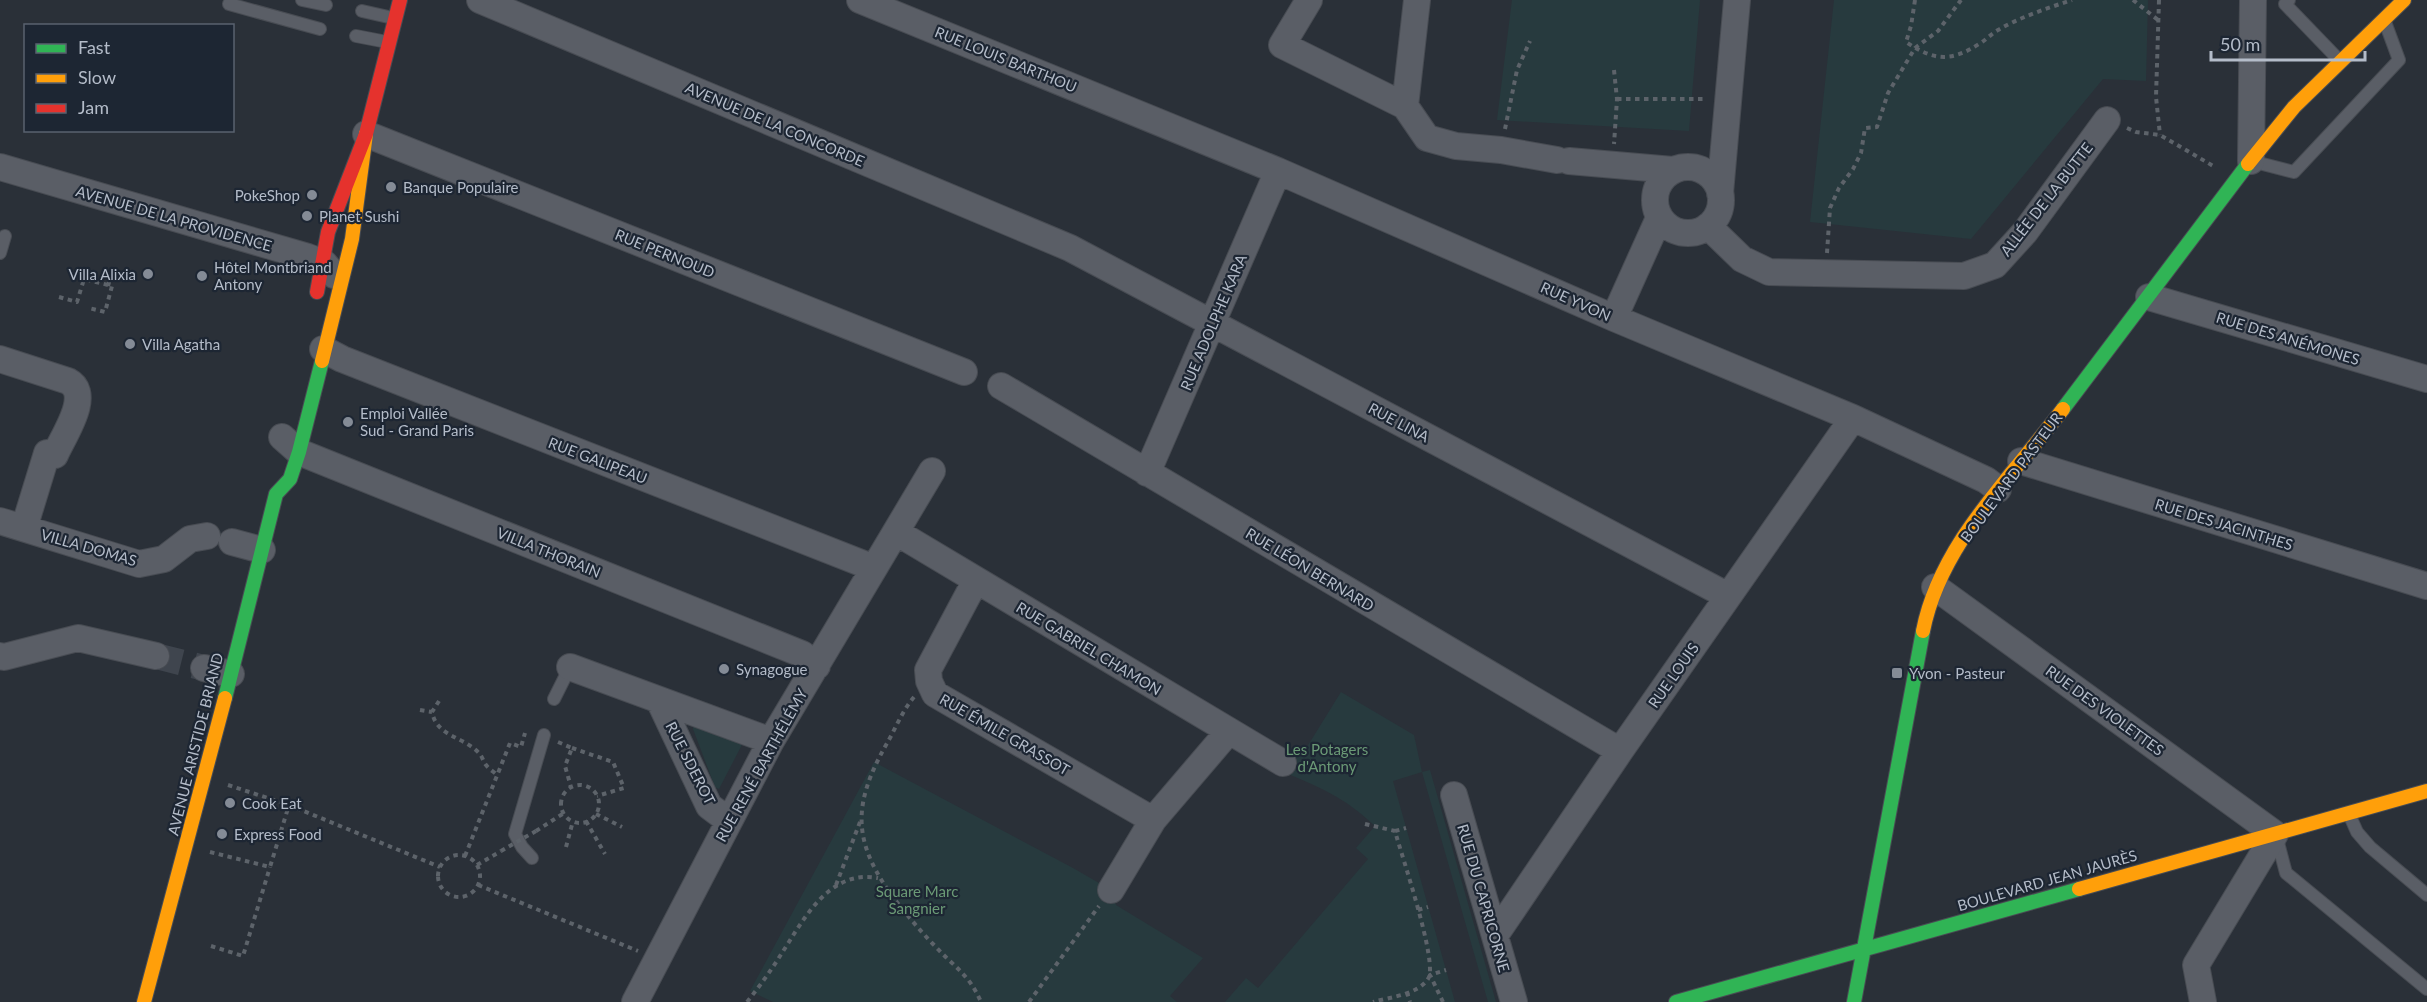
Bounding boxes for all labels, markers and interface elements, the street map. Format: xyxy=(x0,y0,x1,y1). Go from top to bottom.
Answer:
street label: RUE LOUIS BARTHOU xyxy=(932,22,1080,96)
legend xyxy=(24,24,234,132)
scale bar xyxy=(2211,24,2366,62)
text: 50 m xyxy=(2220,33,2260,55)
text: Fast xyxy=(78,36,111,58)
text: Slow xyxy=(78,66,116,88)
street label: AVENUE DE LA CONCORDE xyxy=(683,78,867,170)
text: Jam xyxy=(78,96,109,118)
street label: ALLÉE DE LA BUTTE xyxy=(1996,139,2096,259)
place label: Banque Populaire xyxy=(403,178,519,196)
marker: Banque Populaire xyxy=(384,180,398,194)
street label: AVENUE DE LA PROVIDENCE xyxy=(74,181,274,255)
place label: PokeShop xyxy=(235,186,300,204)
marker: PokeShop xyxy=(305,188,319,202)
place label: Planet Sushi xyxy=(319,207,399,225)
marker: Planet Sushi xyxy=(300,209,314,223)
street label: RUE PERNOUD xyxy=(613,225,717,281)
street label: RUE ADOLPHE KARA xyxy=(1176,250,1250,393)
place label: Hôtel Montbriand Antony xyxy=(214,258,332,293)
place label: Villa Alixia xyxy=(69,265,136,283)
marker: Villa Alixia xyxy=(141,267,155,281)
marker: Hôtel Montbriand Antony xyxy=(195,269,209,283)
street label: RUE YVON xyxy=(1538,278,1614,324)
street label: RUE DES ANÉMONES xyxy=(2214,308,2362,368)
place label: Villa Agatha xyxy=(142,335,220,353)
marker: Villa Agatha xyxy=(123,337,137,351)
street label: RUE LINA xyxy=(1365,398,1433,446)
place label: Emploi Vallée Sud - Grand Paris xyxy=(360,404,474,439)
street label: BOULEVARD PASTEUR xyxy=(1956,408,2066,545)
marker: Emploi Vallée Sud - Grand Paris xyxy=(341,415,355,429)
street label: RUE GALIPEAU xyxy=(546,433,650,487)
street label: RUE DES JACINTHES xyxy=(2153,494,2295,554)
street label: VILLA THORAIN xyxy=(494,523,604,581)
street label: RUE LÉON BERNARD xyxy=(1243,524,1377,614)
street label: VILLA DOMAS xyxy=(39,525,139,569)
street label: RUE GABRIEL CHAMON xyxy=(1013,598,1165,698)
street label: RUE LOUIS xyxy=(1644,639,1702,711)
street label: AVENUE ARISTIDE BRIAND xyxy=(164,651,226,837)
place label: Synagogue xyxy=(736,660,808,678)
street label: RUE DES VIOLETTES xyxy=(2042,661,2168,759)
marker: Synagogue xyxy=(717,662,731,676)
place label: Yvon - Pasteur xyxy=(1909,664,2006,682)
marker: Yvon - Pasteur xyxy=(1890,666,1904,680)
street label: RUE RENÉ BARTHÉLÉMY xyxy=(711,685,811,845)
street label: RUE ÉMILE GRASSOT xyxy=(937,689,1073,779)
street label: RUE SDEROT xyxy=(662,718,720,808)
park label: Les Potagers d'Antony xyxy=(1286,740,1368,775)
place label: Cook Eat xyxy=(242,794,302,812)
marker: Cook Eat xyxy=(223,796,237,810)
street label: RUE DU CAPRICORNE xyxy=(1454,822,1514,974)
place label: Express Food xyxy=(234,825,322,843)
marker: Express Food xyxy=(215,827,229,841)
street label: BOULEVARD JEAN JAURÈS xyxy=(1955,846,2139,914)
park label: Square Marc Sangnier xyxy=(876,882,958,917)

